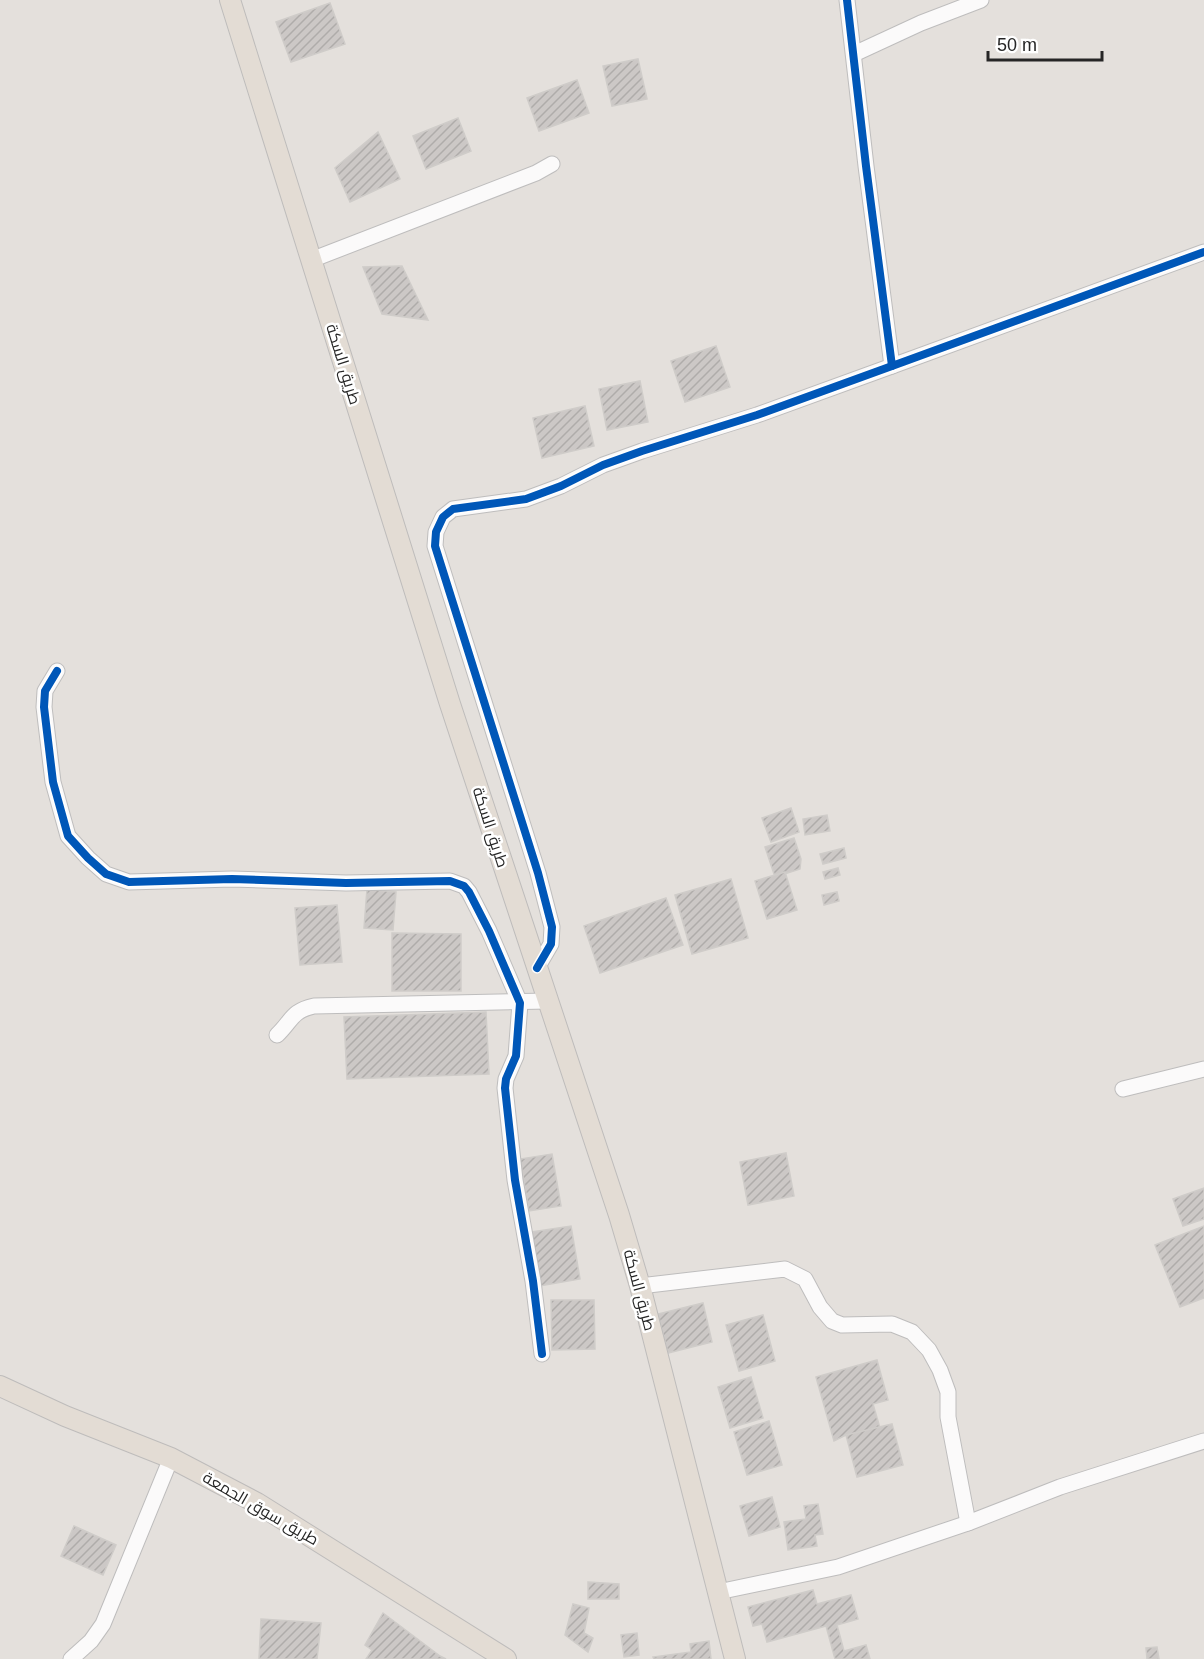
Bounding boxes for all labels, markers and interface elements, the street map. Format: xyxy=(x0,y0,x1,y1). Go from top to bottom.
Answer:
scale bar xyxy=(988,24,1102,62)
text: 50 m xyxy=(997,35,1037,55)
street label: طريق السكة xyxy=(321,322,364,407)
street label: طريق السكة xyxy=(468,785,511,870)
street label: طريق السكة xyxy=(619,1248,659,1333)
street label: طريق سوق الجمعة xyxy=(199,1468,321,1550)

